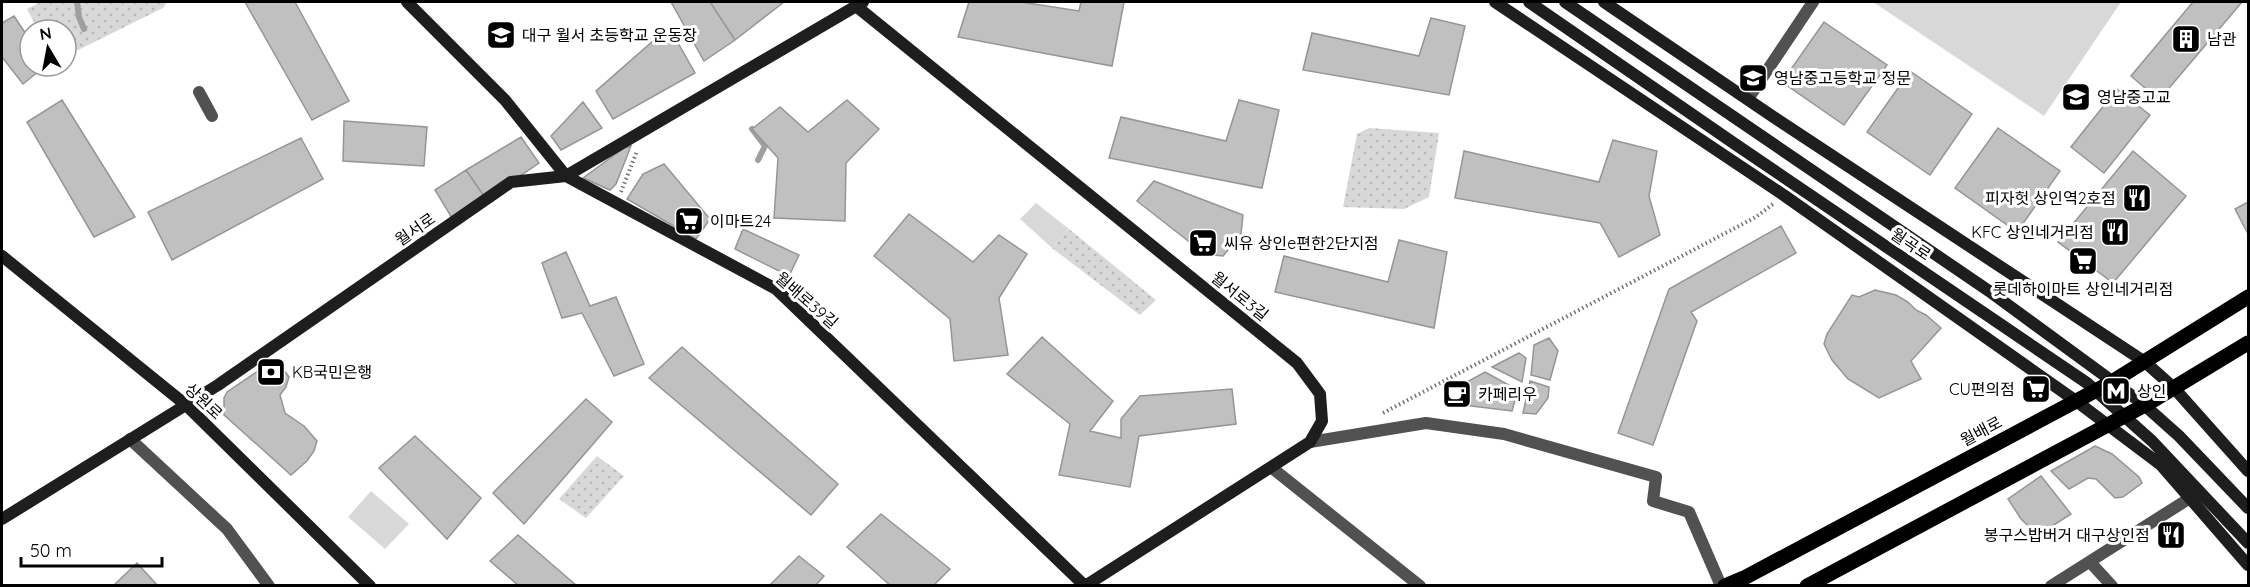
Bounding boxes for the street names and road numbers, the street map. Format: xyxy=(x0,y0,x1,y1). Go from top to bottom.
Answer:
street label: 월서로 xyxy=(391,208,439,250)
street label: 월곡로 xyxy=(1887,223,1935,265)
street label: 월배로39길 xyxy=(772,267,842,333)
street label: 월서로3길 xyxy=(1208,267,1272,325)
street label: 상원로 xyxy=(181,379,227,424)
street label: 월배로 xyxy=(1957,412,2005,450)

